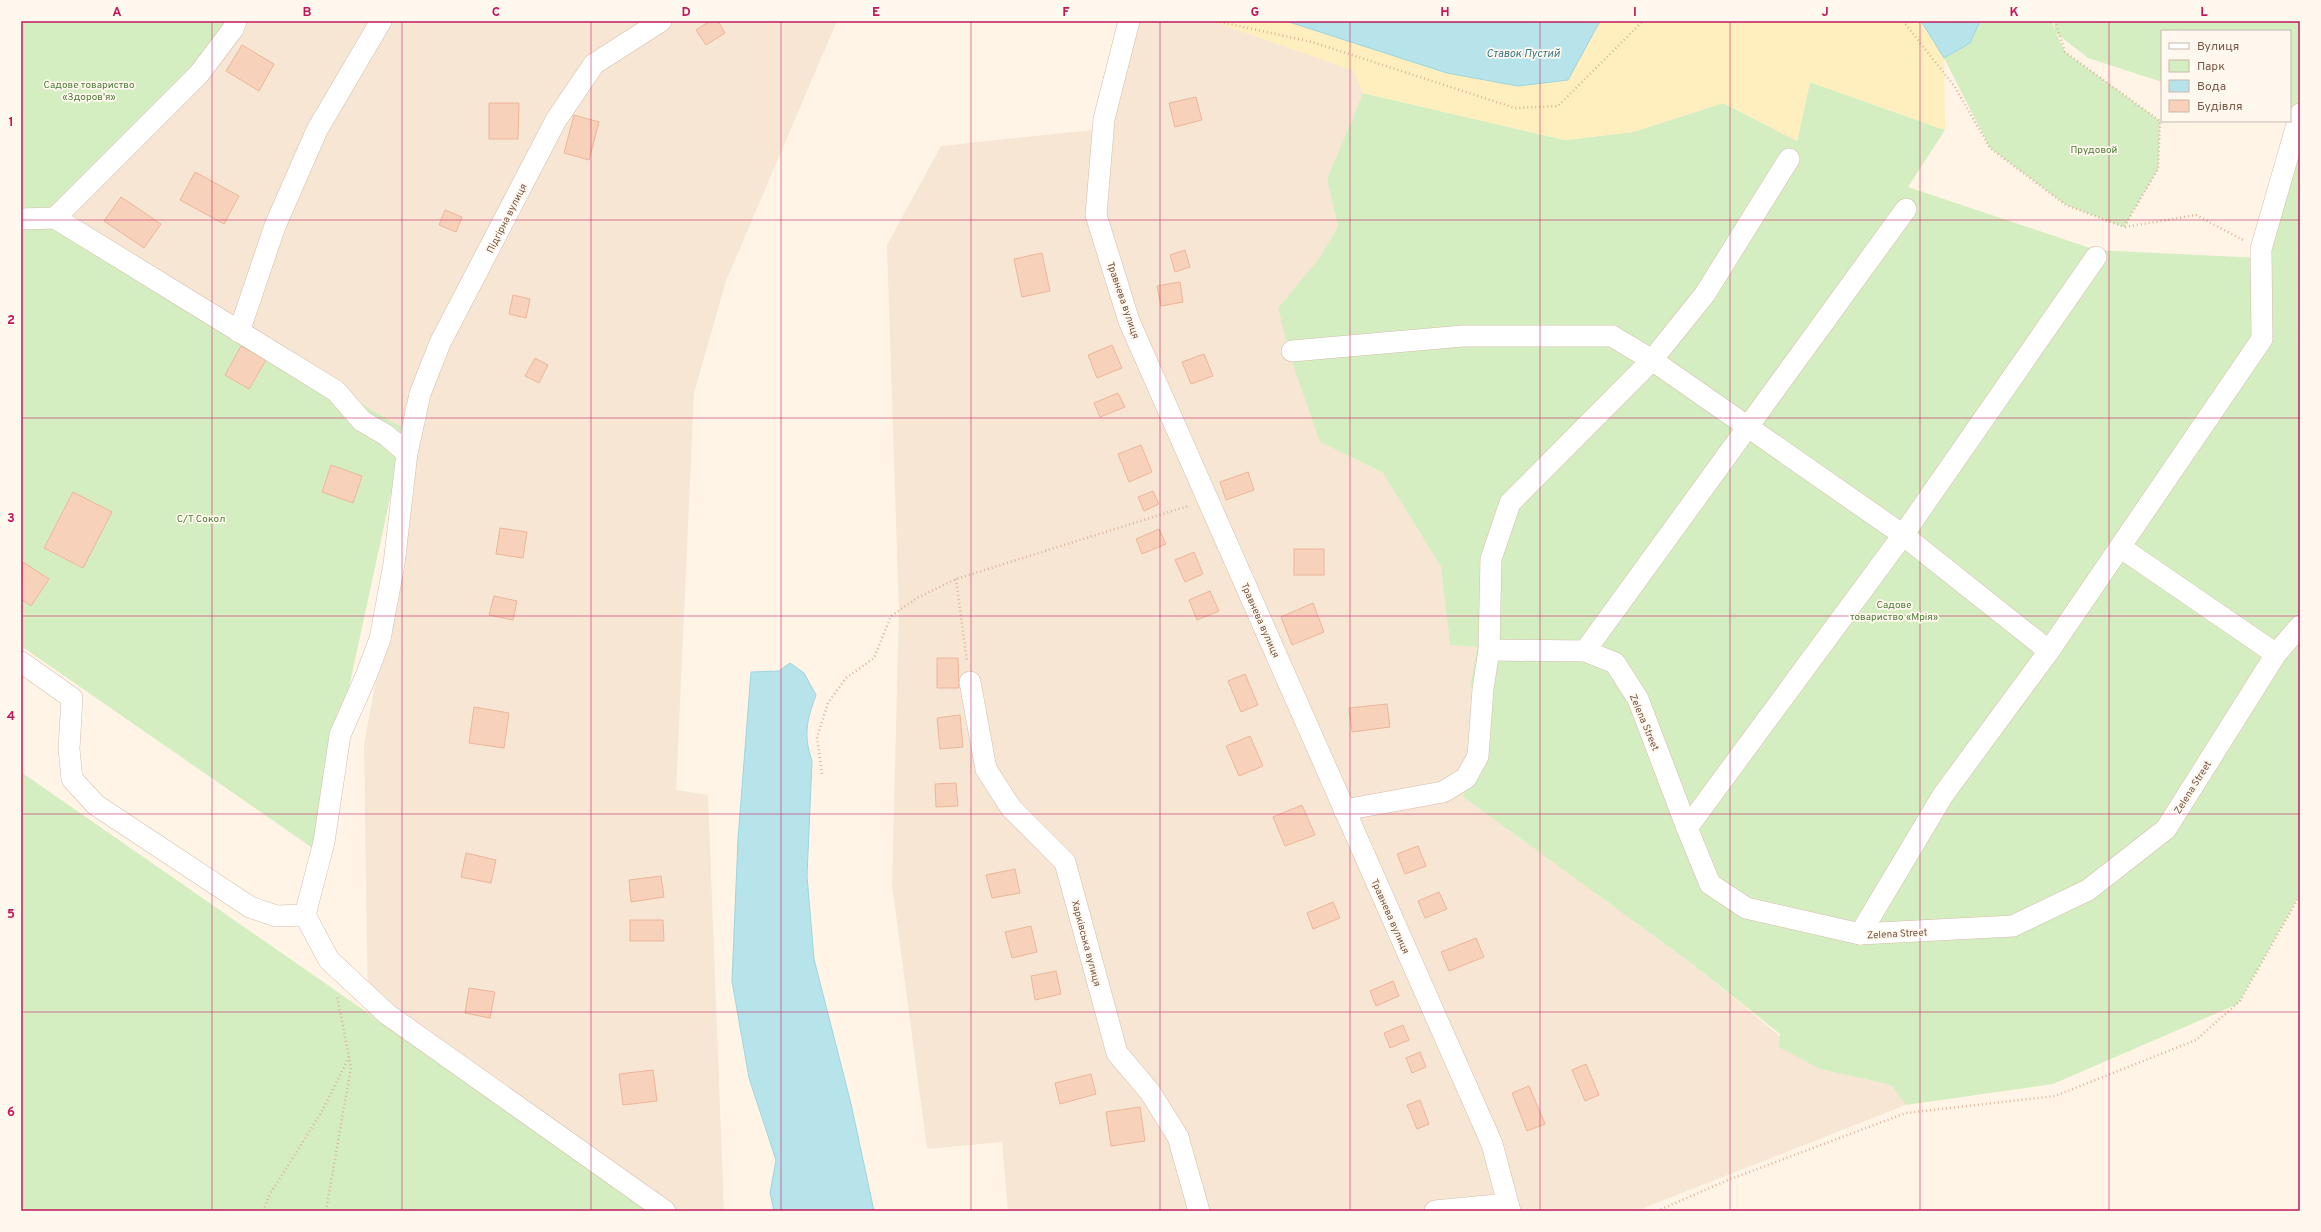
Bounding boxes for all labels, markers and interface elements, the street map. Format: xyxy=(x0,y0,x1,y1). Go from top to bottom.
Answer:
text: A xyxy=(112,5,122,21)
text: B xyxy=(303,5,312,21)
text: C xyxy=(492,5,500,21)
text: D xyxy=(681,5,691,21)
text: E xyxy=(872,5,880,21)
text: F xyxy=(1062,5,1070,21)
text: G xyxy=(1251,5,1260,21)
text: H xyxy=(1440,5,1450,21)
text: I xyxy=(1633,5,1637,21)
text: J xyxy=(1821,5,1829,21)
text: K xyxy=(2009,5,2019,21)
text: L xyxy=(2200,5,2208,21)
legend xyxy=(2161,30,2291,122)
text: Вулиця xyxy=(2197,39,2239,55)
water label: Ставок Пустий xyxy=(1486,47,1560,61)
text: Парк xyxy=(2197,59,2225,75)
park label: Садове товариство «Здоров'я» xyxy=(43,79,135,104)
text: Вода xyxy=(2197,79,2226,95)
text: Будівля xyxy=(2197,99,2243,115)
text: 1 xyxy=(8,115,14,131)
park label: Прудовой xyxy=(2070,144,2118,157)
street label: Підгірна вулиця xyxy=(484,182,531,256)
street label: Травнева вулиця xyxy=(1103,260,1142,341)
text: 2 xyxy=(7,313,15,329)
text: 3 xyxy=(7,511,15,527)
park label: С/Т Сокол xyxy=(177,513,225,526)
street label: Травнева вулиця xyxy=(1237,581,1282,660)
park label: Садове товариство «Мрія» xyxy=(1850,599,1938,624)
street label: Zelena Street xyxy=(1626,692,1662,753)
text: 4 xyxy=(7,709,15,725)
street label: Zelena Street xyxy=(2172,758,2215,817)
street label: Травнева вулиця xyxy=(1367,877,1412,956)
street label: Харківська вулиця xyxy=(1068,899,1103,988)
text: 5 xyxy=(7,907,15,923)
street label: Zelena Street xyxy=(1866,926,1928,943)
text: 6 xyxy=(7,1105,15,1121)

